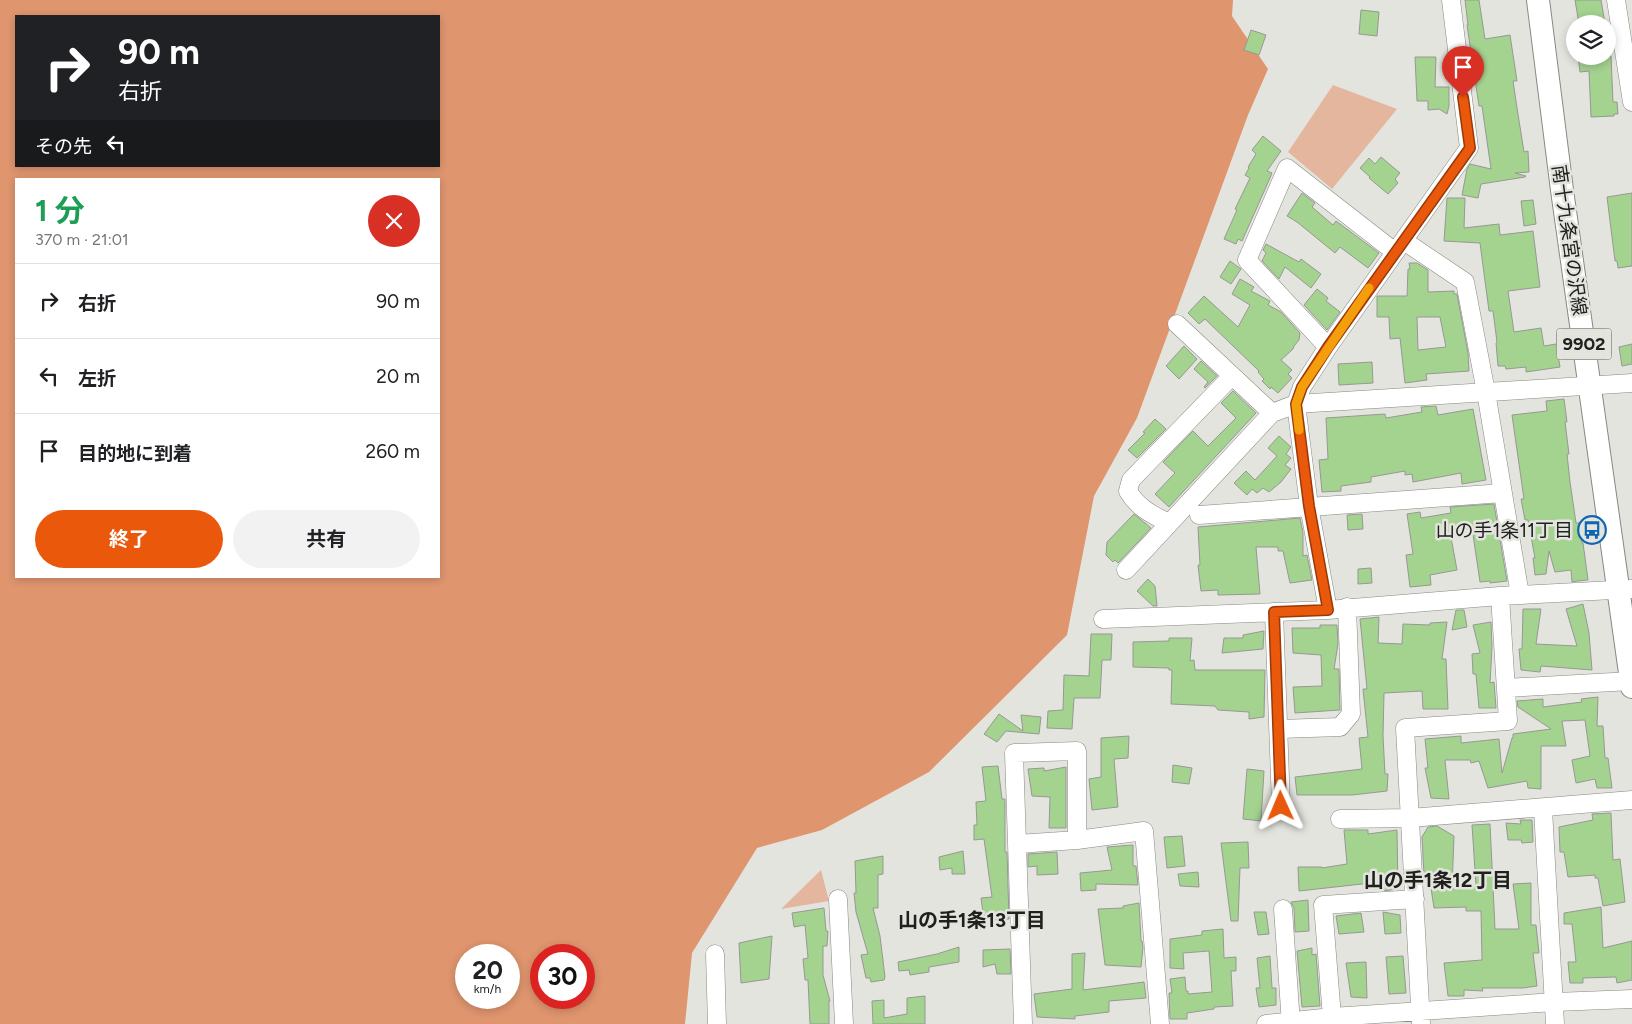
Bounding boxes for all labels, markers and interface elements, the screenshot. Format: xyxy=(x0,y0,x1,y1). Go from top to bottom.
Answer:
map controls xyxy=(1566,15,1616,65)
button: layers xyxy=(1566,15,1616,65)
text: 90 m xyxy=(118,31,200,73)
icon: right xyxy=(35,35,100,100)
pin xyxy=(1442,46,1484,97)
icon: arrive xyxy=(1449,53,1477,81)
text: 右折 xyxy=(118,78,162,105)
icon: left xyxy=(102,130,130,158)
text: その先 xyxy=(35,135,92,158)
street label: 南十九条宮の沢線 xyxy=(1548,163,1591,317)
text: 1 分 xyxy=(35,192,85,229)
button: close xyxy=(368,195,420,247)
text: 370 m · 21:01 xyxy=(35,230,129,249)
icon: right xyxy=(35,287,63,315)
text: 90 m xyxy=(376,290,420,313)
text: 右折 xyxy=(78,292,116,315)
road number: 9902 xyxy=(1556,328,1612,359)
icon: left xyxy=(35,362,63,390)
text: 20 m xyxy=(376,365,420,388)
text: 左折 xyxy=(78,367,116,390)
icon: arrive xyxy=(35,437,63,465)
text: 260 m xyxy=(366,440,420,463)
text: 目的地に到着 xyxy=(78,442,192,465)
button: 終了 xyxy=(35,510,223,568)
button: 共有 xyxy=(233,510,420,568)
bus stop icon: 山の手1条11丁目 xyxy=(1577,515,1607,545)
place label: 山の手1条11丁目 xyxy=(1435,519,1573,542)
position arrow xyxy=(1254,779,1306,831)
district label: 山の手1条12丁目 xyxy=(1364,868,1512,892)
district label: 山の手1条13丁目 xyxy=(898,908,1046,932)
speed limit sign: 30 xyxy=(530,944,595,1009)
text: 20 xyxy=(472,955,503,985)
text: km/h xyxy=(474,982,501,996)

